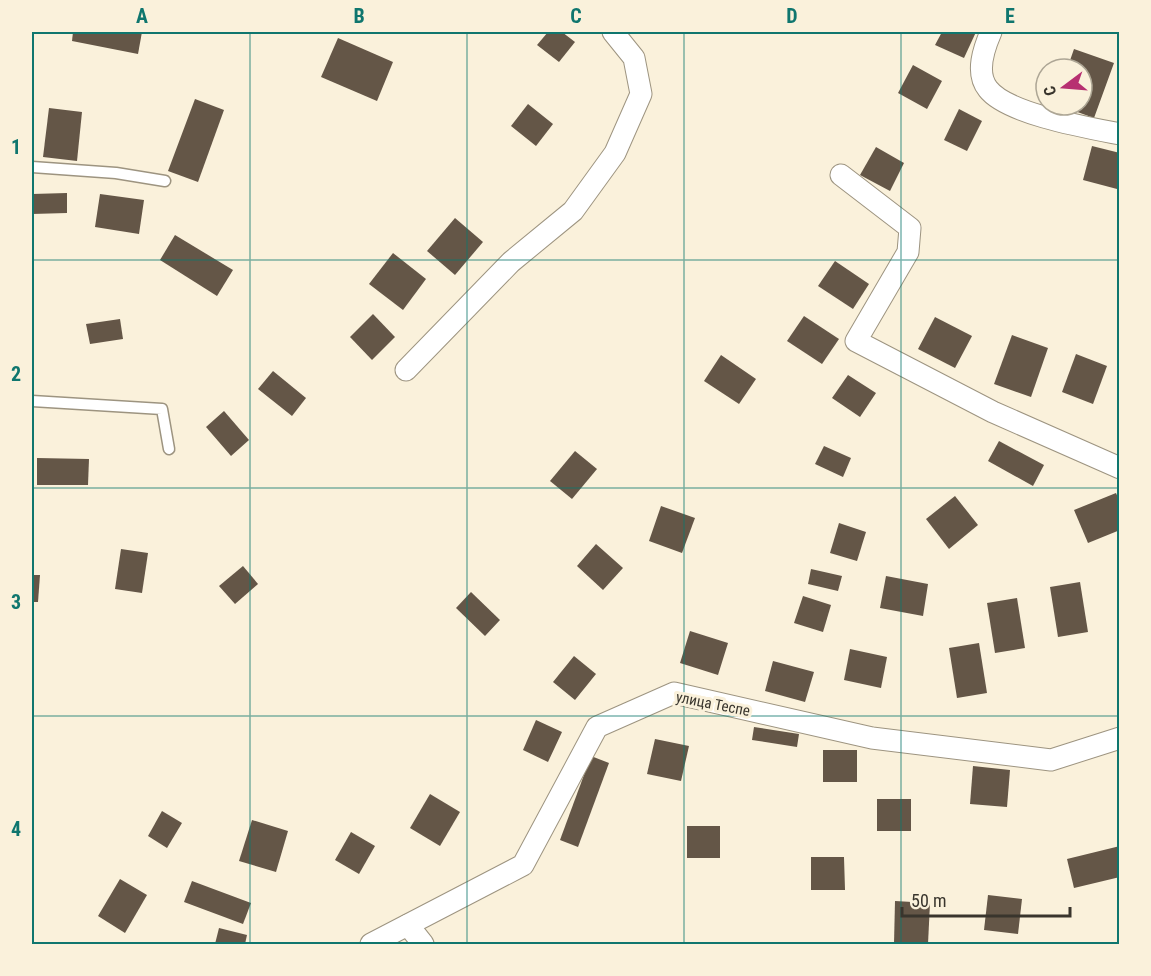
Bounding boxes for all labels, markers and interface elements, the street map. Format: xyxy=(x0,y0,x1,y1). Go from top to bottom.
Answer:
text: A xyxy=(136,4,148,28)
text: B xyxy=(353,4,365,28)
text: C xyxy=(570,4,582,28)
text: D xyxy=(786,4,798,28)
text: E xyxy=(1005,4,1015,28)
north arrow xyxy=(1034,57,1094,117)
text: С xyxy=(1040,84,1060,98)
text: 1 xyxy=(11,135,21,159)
text: 2 xyxy=(11,362,21,386)
text: 3 xyxy=(11,590,21,614)
street label: улица Теспе xyxy=(674,688,752,720)
text: 4 xyxy=(11,817,21,841)
scale bar xyxy=(902,880,1070,918)
text: 50 m xyxy=(911,890,946,911)

